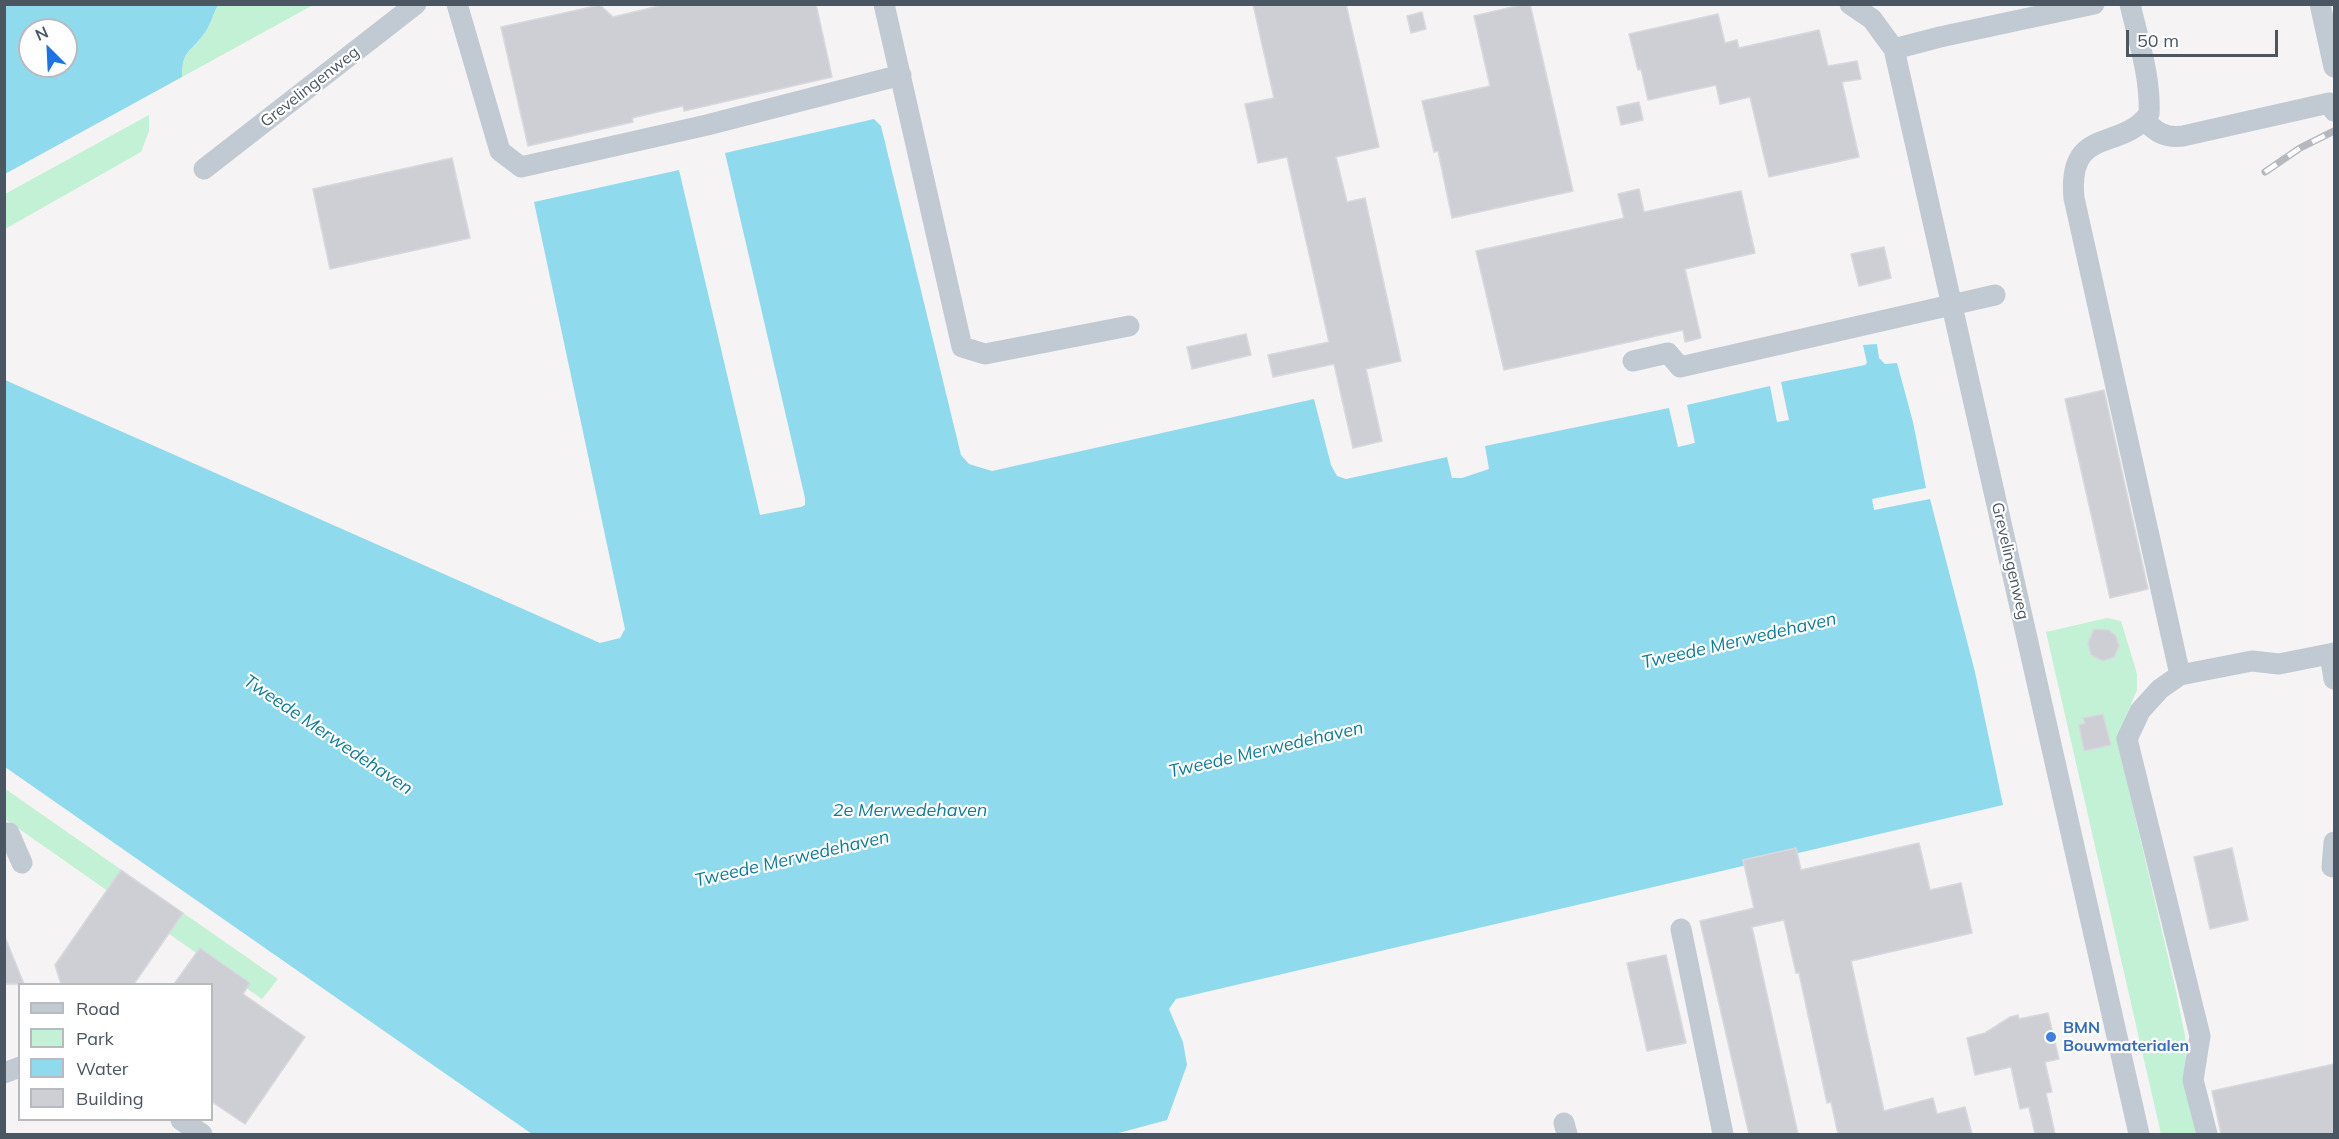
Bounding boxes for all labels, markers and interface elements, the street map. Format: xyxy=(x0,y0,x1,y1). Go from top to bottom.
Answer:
north arrow xyxy=(18,18,78,78)
scale bar xyxy=(2129,18,2280,56)
text: N xyxy=(32,22,51,45)
text: 50 m xyxy=(2137,29,2179,52)
street label: Grevelingenweg xyxy=(257,43,363,131)
street label: Grevelingenweg xyxy=(1987,500,2033,622)
water label: Tweede Merwedehaven xyxy=(1639,608,1839,674)
water label: Tweede Merwedehaven xyxy=(239,670,417,800)
water label: Tweede Merwedehaven xyxy=(1166,717,1366,783)
water label: 2e Merwedehaven xyxy=(833,800,987,822)
water label: Tweede Merwedehaven xyxy=(692,826,892,892)
legend xyxy=(18,983,213,1121)
text: Road xyxy=(76,997,120,1020)
place label: BMN Bouwmaterialen xyxy=(2063,1018,2189,1056)
text: Park xyxy=(76,1027,114,1050)
marker: BMN Bouwmaterialen xyxy=(2044,1030,2058,1044)
text: Water xyxy=(76,1057,128,1080)
text: Building xyxy=(76,1087,144,1110)

